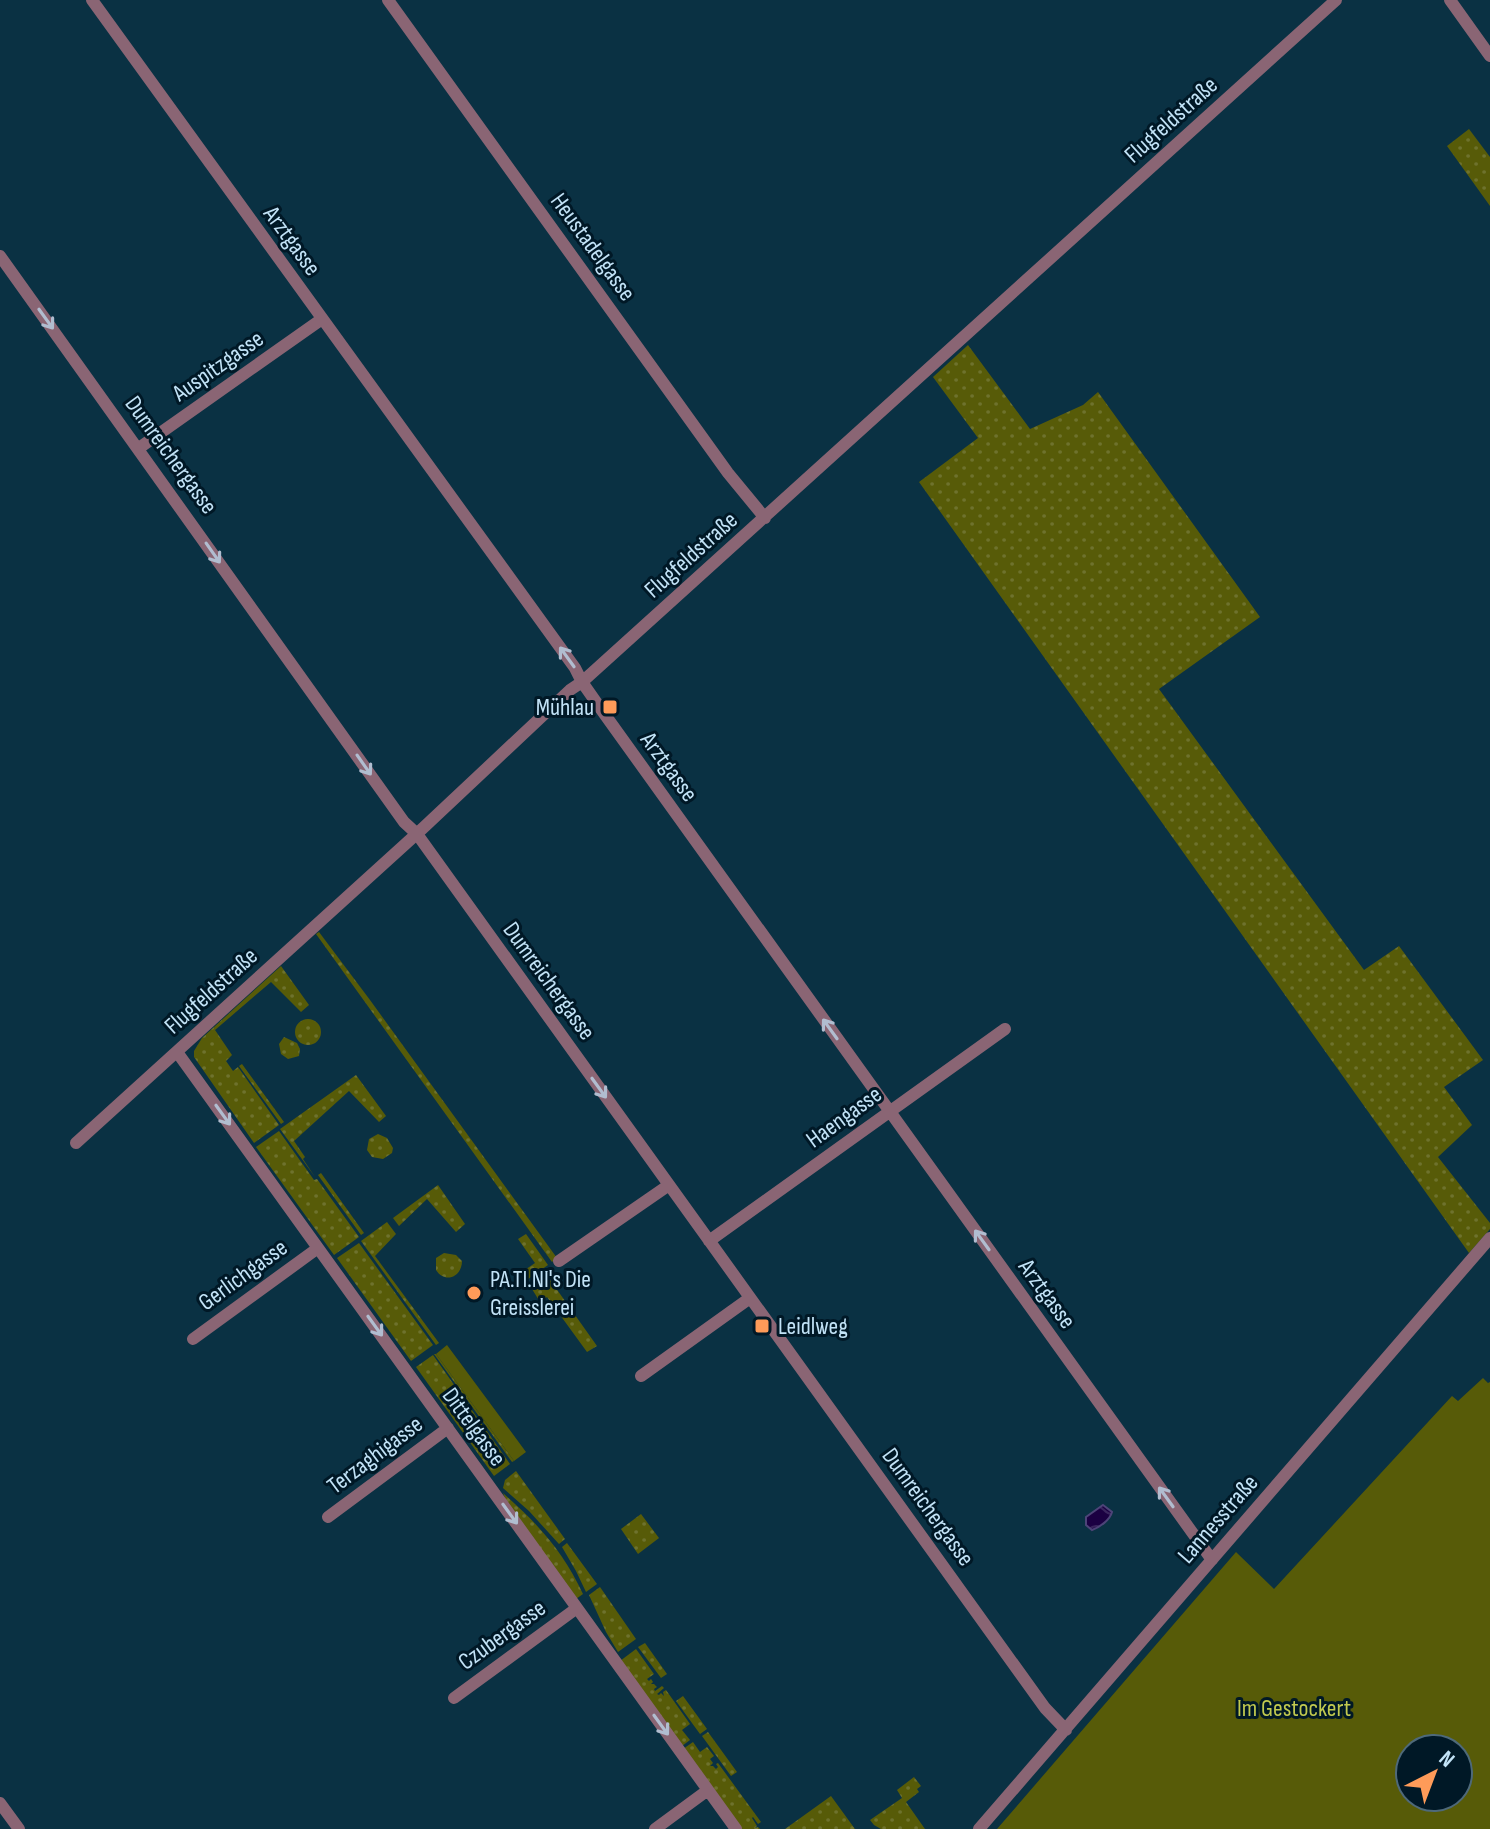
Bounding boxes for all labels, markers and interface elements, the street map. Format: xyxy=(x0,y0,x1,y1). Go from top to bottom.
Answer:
street label: Flugfeldstraße xyxy=(1119,71,1223,169)
street label: Heustadelgasse xyxy=(544,187,642,307)
street label: Arztgasse xyxy=(257,200,327,281)
one-way arrow xyxy=(37,307,54,329)
street label: Auspitzgasse xyxy=(166,324,269,408)
street label: Dumreichergasse xyxy=(118,390,224,520)
street label: Flugfeldstraße xyxy=(639,506,743,604)
one-way arrow xyxy=(204,542,221,563)
one-way arrow xyxy=(559,646,575,668)
place label: Mühlau xyxy=(536,693,594,722)
marker: Mühlau xyxy=(601,698,619,716)
street label: Arztgasse xyxy=(634,726,704,807)
one-way arrow xyxy=(355,754,372,775)
street label: Dumreichergasse xyxy=(496,916,602,1046)
street label: Flugfeldstraße xyxy=(159,942,263,1040)
one-way arrow xyxy=(822,1018,838,1040)
one-way arrow xyxy=(591,1077,608,1098)
street label: Haengasse xyxy=(800,1080,888,1154)
one-way arrow xyxy=(214,1104,231,1125)
one-way arrow xyxy=(973,1230,990,1251)
street label: Gerlichgasse xyxy=(193,1233,293,1317)
street label: Arztgasse xyxy=(1012,1253,1082,1334)
place label: PA.TI.NI's Die Greisslerei xyxy=(490,1265,591,1322)
marker: PA.TI.NI's Die Greisslerei xyxy=(465,1284,483,1302)
place label: Leidlweg xyxy=(778,1312,848,1341)
one-way arrow xyxy=(366,1315,383,1336)
marker: Leidlweg xyxy=(753,1317,771,1335)
street label: Dittelgasse xyxy=(436,1382,512,1472)
street label: Terzaghigasse xyxy=(322,1410,428,1500)
street label: Dumreichergasse xyxy=(875,1442,981,1572)
street label: Lannesstraße xyxy=(1172,1469,1264,1569)
one-way arrow xyxy=(1158,1486,1174,1508)
one-way arrow xyxy=(501,1503,518,1525)
street label: Czubergasse xyxy=(453,1594,551,1676)
park label: Im Gestockert xyxy=(1237,1694,1351,1723)
one-way arrow xyxy=(653,1714,670,1736)
north arrow xyxy=(1394,1733,1474,1813)
text: N xyxy=(1433,1745,1460,1773)

